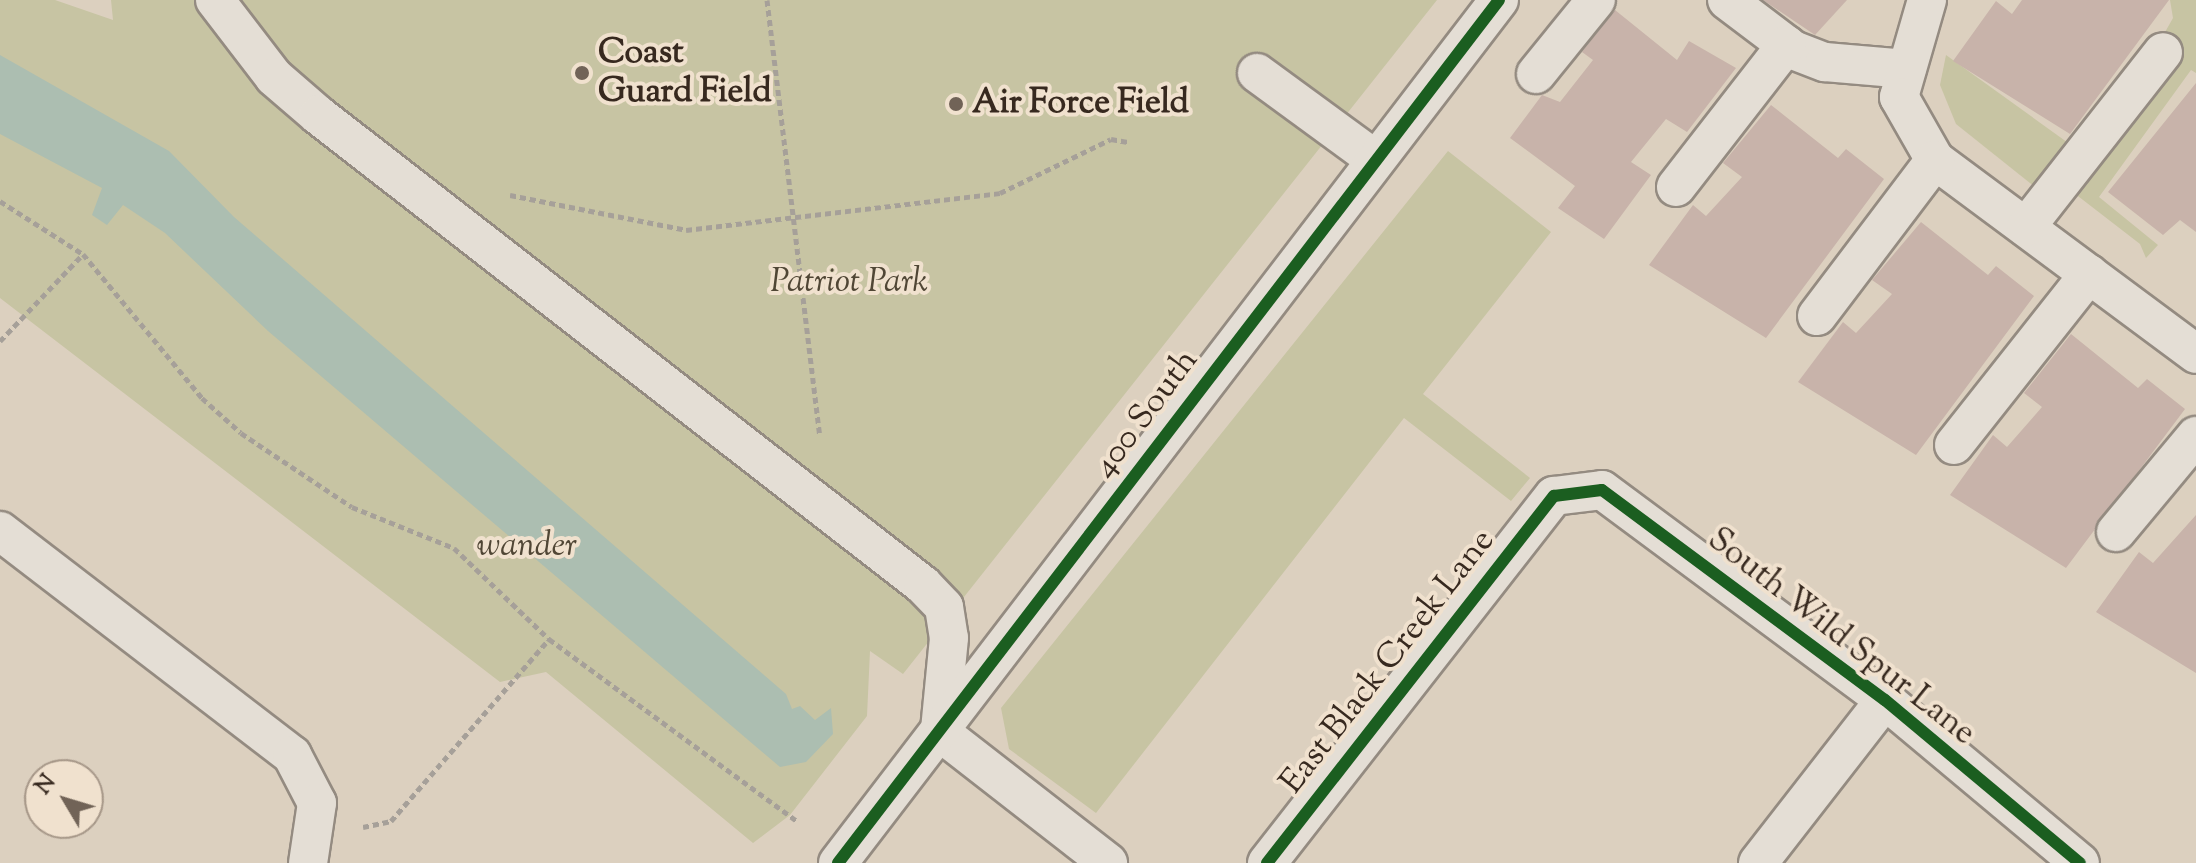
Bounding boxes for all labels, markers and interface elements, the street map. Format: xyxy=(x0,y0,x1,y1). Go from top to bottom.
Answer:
place label: Coast Guard Field xyxy=(598,33,772,112)
marker: Coast Guard Field xyxy=(573,64,591,82)
place label: Air Force Field xyxy=(972,84,1189,124)
marker: Air Force Field xyxy=(947,95,965,113)
park label: Patriot Park xyxy=(770,263,928,303)
street label: 400 South xyxy=(1085,342,1207,486)
street label: South Wild Spur Lane xyxy=(1699,520,1983,754)
street label: East Black Creek Lane xyxy=(1272,522,1504,802)
park label: wander xyxy=(477,527,577,567)
north arrow xyxy=(24,759,104,839)
text: N xyxy=(29,769,65,802)

